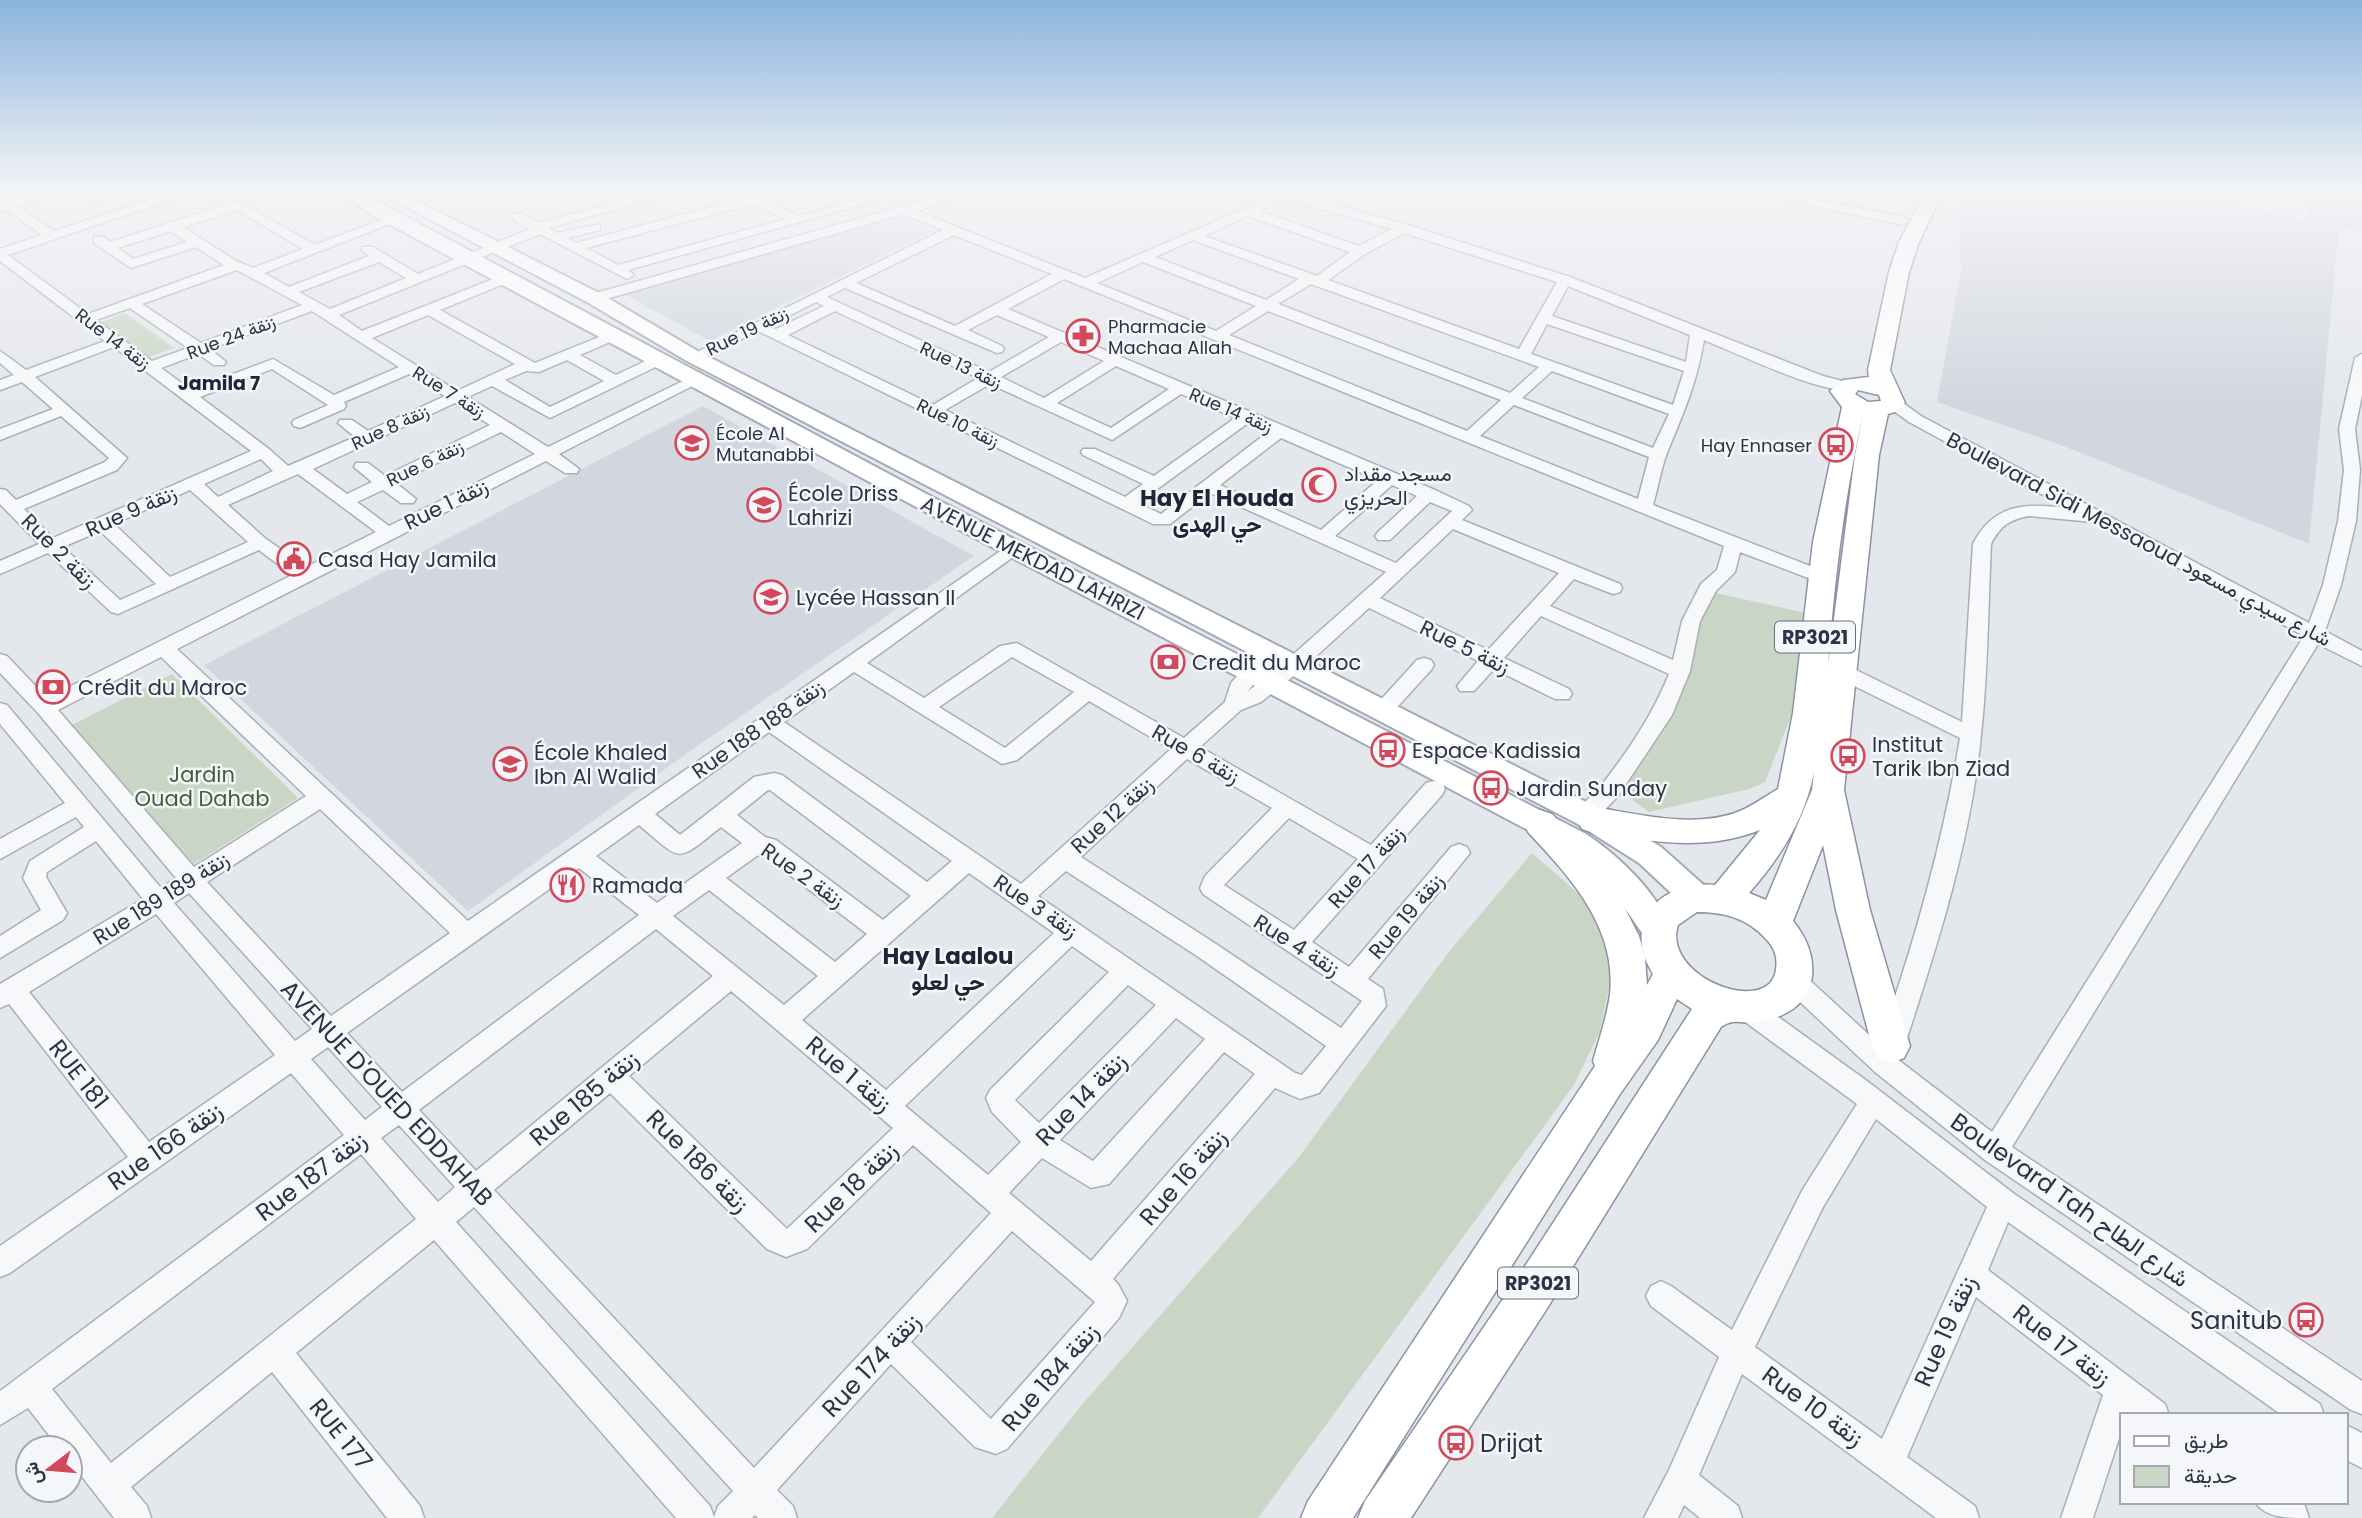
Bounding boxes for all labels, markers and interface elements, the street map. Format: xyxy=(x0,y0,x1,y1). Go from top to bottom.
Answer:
street label: Rue 19 زنقة xyxy=(702,300,792,362)
street label: Rue 14 زنقة xyxy=(70,302,156,376)
street label: Rue 24 زنقة xyxy=(183,309,279,365)
place label: Pharmacie Machaa Allah xyxy=(1108,314,1232,360)
pharmacy icon: Pharmacie Machaa Allah xyxy=(1064,317,1102,355)
street label: Rue 13 زنقة xyxy=(916,335,1006,395)
street label: Rue 7 زنقة xyxy=(408,360,490,424)
district label: Jamila 7 xyxy=(178,370,260,397)
street label: Rue 14 زنقة xyxy=(1185,381,1277,439)
street label: Rue 10 زنقة xyxy=(913,392,1003,454)
street label: Rue 8 زنقة xyxy=(347,398,433,456)
place label: École Al Mutanabbi xyxy=(716,421,814,467)
school or university icon: École Al Mutanabbi xyxy=(673,424,711,462)
street label: Boulevard Sidi Messaoud شارع سيدي مسعود xyxy=(1940,425,2336,656)
bus stop icon: Hay Ennaser xyxy=(1817,426,1855,464)
place label: Hay Ennaser xyxy=(1701,433,1812,458)
street label: Rue 6 زنقة xyxy=(382,434,468,492)
place label: مسجد مقداد الحريزي xyxy=(1344,459,1452,515)
mosque icon: مسجد مقداد الحريزي xyxy=(1300,466,1338,504)
street label: Rue 1 زنقة xyxy=(399,471,493,537)
street label: Rue 9 زنقة xyxy=(81,478,181,544)
place label: École Driss Lahrizi xyxy=(788,479,899,532)
district label: Hay El Houda حي الهدى xyxy=(1140,482,1294,544)
school or university icon: École Driss Lahrizi xyxy=(745,486,783,524)
street label: AVENUE MEKDAD LAHRIZI xyxy=(916,489,1150,627)
street label: Rue 2 زنقة xyxy=(15,507,103,595)
public building icon: Casa Hay Jamila xyxy=(275,540,313,578)
place label: Casa Hay Jamila xyxy=(318,545,497,574)
school or university icon: Lycée Hassan II xyxy=(752,578,790,616)
place label: Lycée Hassan II xyxy=(796,583,956,612)
street label: Rue 5 زنقة xyxy=(1415,613,1515,681)
road number: RP3021 xyxy=(1775,622,1855,652)
bank icon: Credit du Maroc xyxy=(1149,643,1187,681)
place label: Credit du Maroc xyxy=(1192,648,1361,677)
bank icon: Crédit du Maroc xyxy=(34,668,72,706)
street label: Rue 188 زنقة 188 xyxy=(686,672,830,786)
place label: Crédit du Maroc xyxy=(78,673,247,702)
street label: Rue 6 زنقة xyxy=(1147,717,1245,791)
place label: Institut Tarik Ibn Ziad xyxy=(1872,730,2010,783)
bus stop icon: Espace Kadissia xyxy=(1369,731,1407,769)
place label: Espace Kadissia xyxy=(1412,736,1581,765)
bus stop icon: Institut Tarik Ibn Ziad xyxy=(1829,737,1867,775)
place label: École Khaled Ibn Al Walid xyxy=(534,738,667,791)
school or university icon: École Khaled Ibn Al Walid xyxy=(491,745,529,783)
park label: Jardin Ouad Dahab xyxy=(135,760,269,813)
bus stop icon: Jardin Sunday xyxy=(1472,769,1510,807)
street label: Rue 12 زنقة xyxy=(1064,770,1160,860)
place label: Jardin Sunday xyxy=(1516,774,1667,803)
street label: Rue 17 زنقة xyxy=(1321,819,1411,915)
street label: Rue 2 زنقة xyxy=(756,836,850,914)
street label: Rue 189 زنقة 189 xyxy=(87,844,235,952)
restaurant icon: Ramada xyxy=(548,866,586,904)
street label: Rue 3 زنقة xyxy=(988,867,1084,945)
street label: Rue 19 زنقة xyxy=(1362,867,1450,965)
place label: Ramada xyxy=(592,871,683,900)
street label: Rue 4 زنقة xyxy=(1248,907,1346,983)
district label: Hay Laalou حي لعلو xyxy=(883,940,1014,1002)
street label: AVENUE D'OUED EDDAHAB xyxy=(273,973,501,1213)
street label: Rue 1 زنقة xyxy=(799,1028,899,1120)
street label: RUE 181 xyxy=(41,1032,117,1116)
street label: Rue 185 زنقة xyxy=(522,1042,646,1154)
street label: Rue 14 زنقة xyxy=(1028,1045,1134,1153)
street label: Rue 166 زنقة xyxy=(101,1094,229,1198)
street label: Rue 186 زنقة xyxy=(639,1102,757,1220)
street label: Boulevard Tah شارع الطاح xyxy=(1944,1105,2196,1295)
street label: Rue 16 زنقة xyxy=(1132,1121,1234,1233)
street label: Rue 187 زنقة xyxy=(249,1123,373,1229)
street label: Rue 18 زنقة xyxy=(797,1134,905,1240)
road number: RP3021 xyxy=(1498,1268,1578,1298)
street label: Rue 19 زنقة xyxy=(1906,1270,1984,1392)
street label: Rue 17 زنقة xyxy=(2006,1296,2118,1394)
bus stop icon: Sanitub xyxy=(2287,1301,2325,1339)
place label: Sanitub xyxy=(2190,1304,2282,1337)
street label: Rue 174 زنقة xyxy=(814,1306,928,1424)
street label: Rue 184 زنقة xyxy=(994,1316,1106,1438)
street label: Rue 10 زنقة xyxy=(1755,1358,1871,1454)
street label: RUE 177 xyxy=(302,1391,380,1477)
legend xyxy=(2120,1413,2348,1504)
bus stop icon: Drijat xyxy=(1437,1424,1475,1462)
text: طريق xyxy=(2184,1426,2229,1455)
place label: Drijat xyxy=(1480,1427,1543,1460)
north arrow xyxy=(14,1434,84,1504)
text: ش xyxy=(17,1459,49,1488)
text: حديقة xyxy=(2184,1461,2237,1490)

